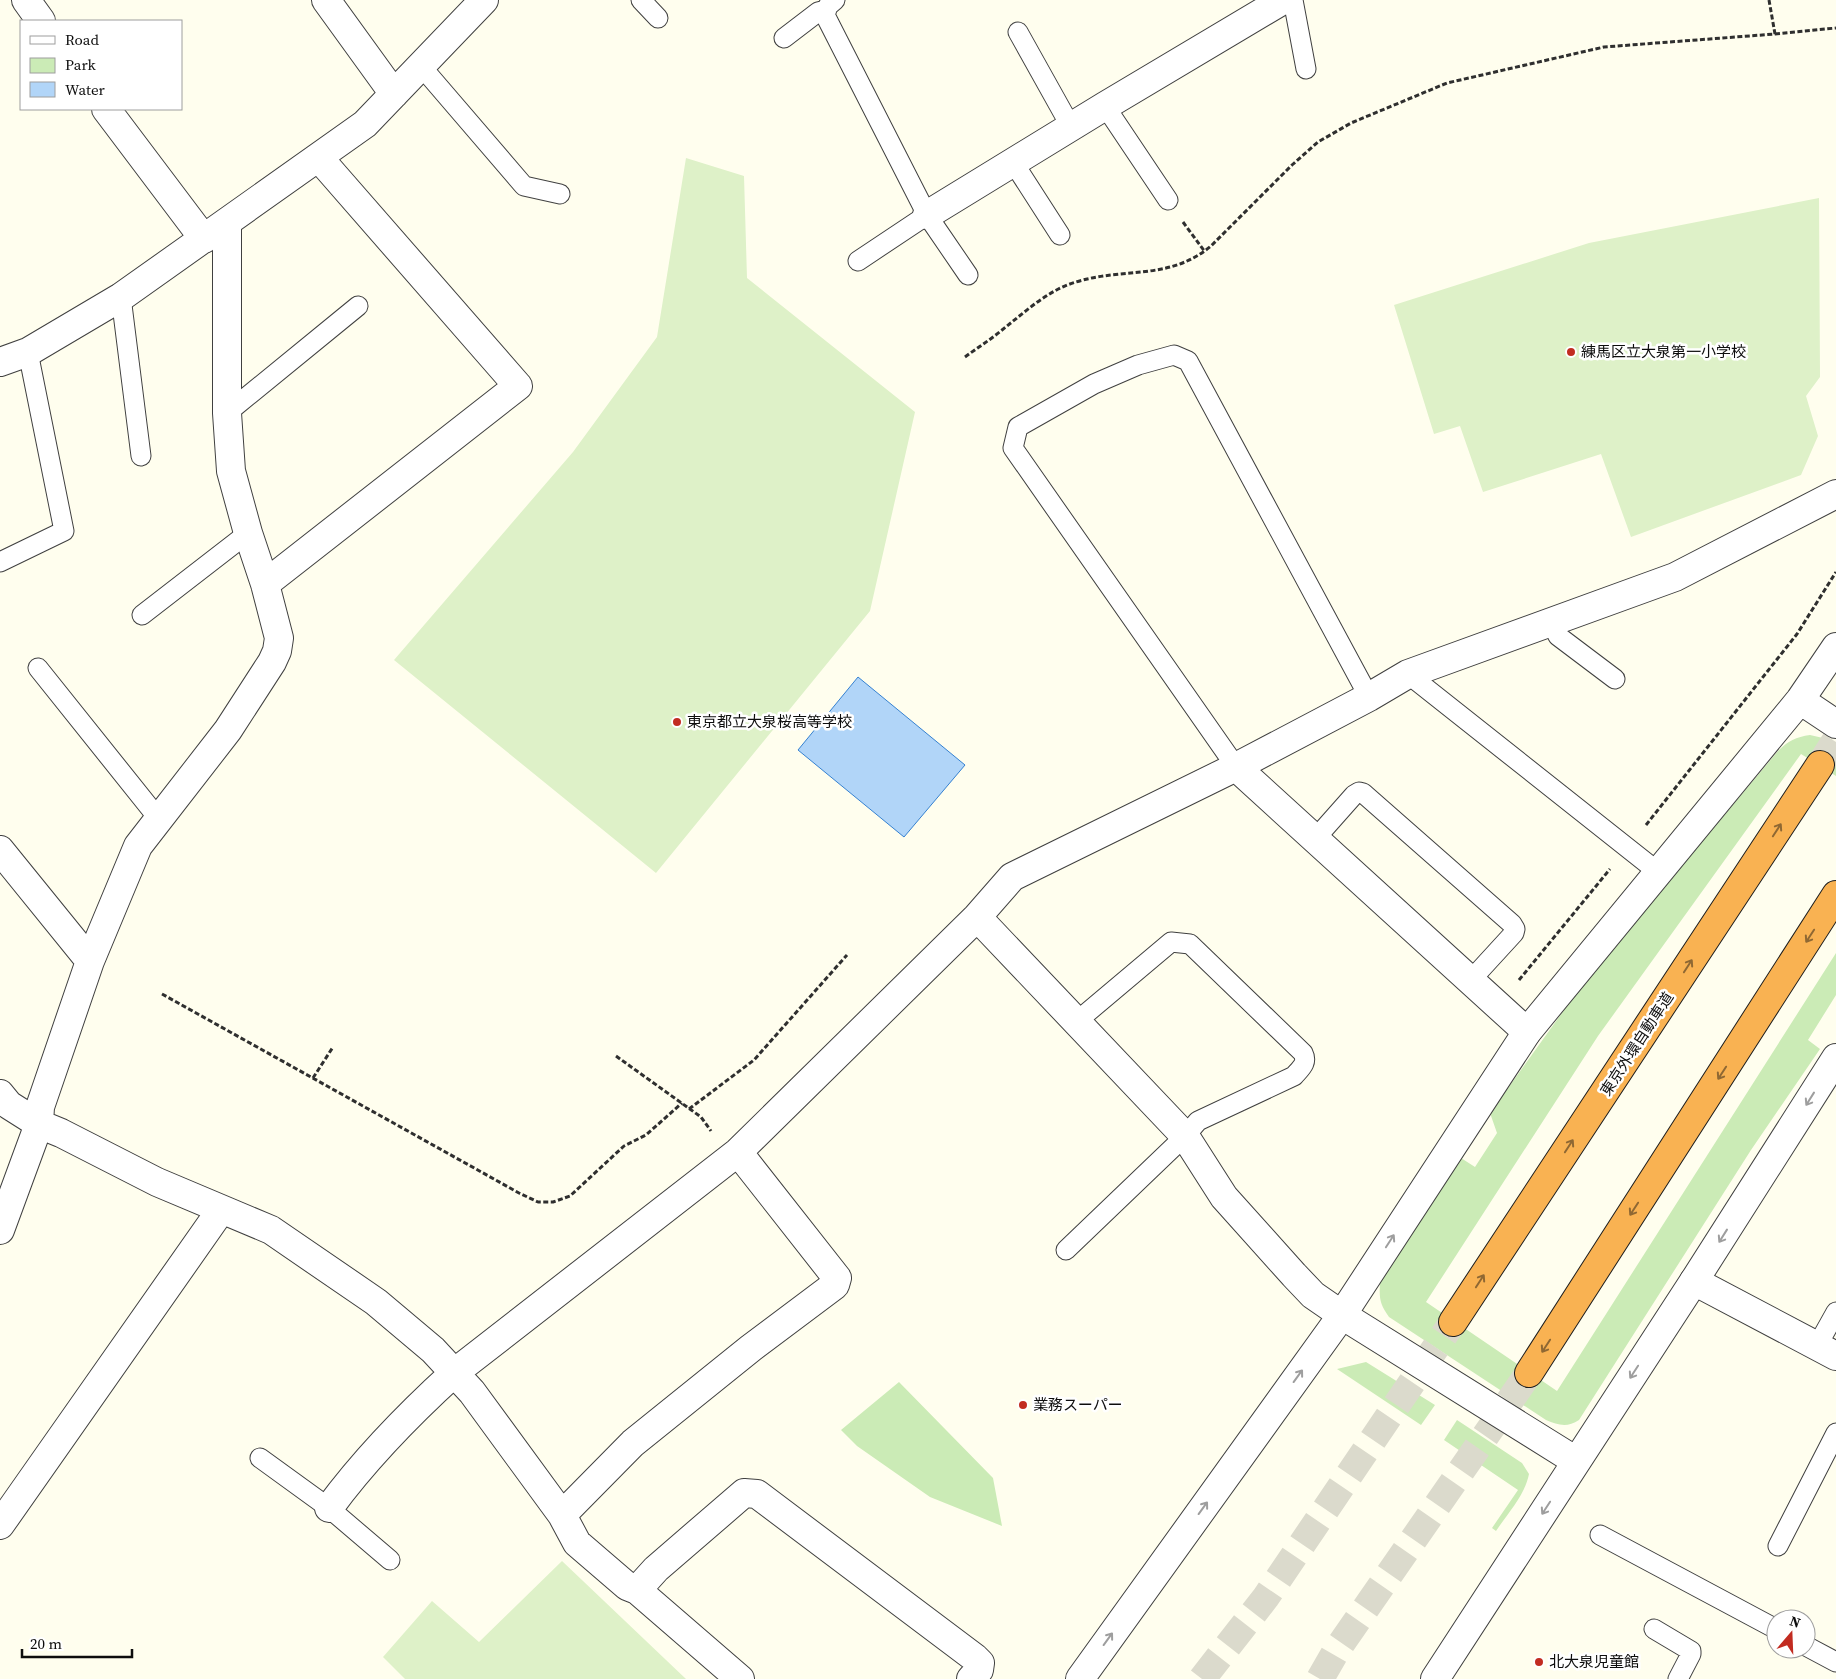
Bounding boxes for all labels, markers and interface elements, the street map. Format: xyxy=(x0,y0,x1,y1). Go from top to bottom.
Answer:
legend xyxy=(20,20,182,110)
text: Road xyxy=(65,29,99,50)
text: Park xyxy=(65,54,97,75)
text: Water xyxy=(65,79,106,100)
place label: 練馬区立大泉第一小学校 xyxy=(1581,341,1746,362)
marker: 練馬区立大泉第一小学校 xyxy=(1565,346,1577,358)
place label: 東京都立大泉桜高等学校 xyxy=(687,711,852,732)
marker: 東京都立大泉桜高等学校 xyxy=(671,716,683,728)
one-way arrow xyxy=(1772,824,1782,838)
one-way arrow xyxy=(1804,929,1814,943)
one-way arrow xyxy=(1682,959,1693,973)
street label: 東京外環自動車道 xyxy=(1595,988,1678,1100)
one-way arrow xyxy=(1716,1065,1726,1079)
one-way arrow xyxy=(1805,1091,1815,1105)
one-way arrow xyxy=(1565,1139,1575,1153)
one-way arrow xyxy=(1628,1202,1638,1216)
one-way arrow xyxy=(1718,1229,1728,1243)
one-way arrow xyxy=(1385,1235,1395,1249)
one-way arrow xyxy=(1475,1275,1485,1289)
one-way arrow xyxy=(1540,1339,1551,1353)
one-way arrow xyxy=(1629,1365,1639,1379)
one-way arrow xyxy=(1293,1369,1303,1383)
place label: 業務スーパー xyxy=(1033,1394,1123,1415)
marker: 業務スーパー xyxy=(1017,1399,1029,1411)
one-way arrow xyxy=(1198,1501,1208,1515)
one-way arrow xyxy=(1540,1501,1550,1515)
north arrow xyxy=(1766,1609,1816,1659)
text: N xyxy=(1787,1611,1803,1633)
scale bar xyxy=(22,1626,132,1658)
text: 20 m xyxy=(30,1633,62,1654)
one-way arrow xyxy=(1103,1633,1113,1647)
place label: 北大泉児童館 xyxy=(1549,1651,1639,1672)
marker: 北大泉児童館 xyxy=(1533,1656,1545,1668)

